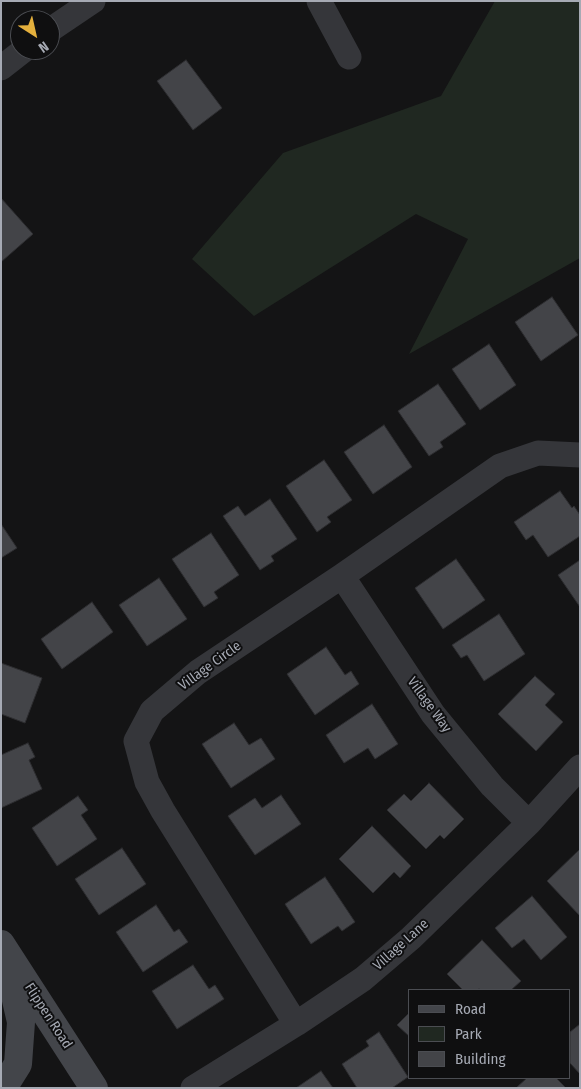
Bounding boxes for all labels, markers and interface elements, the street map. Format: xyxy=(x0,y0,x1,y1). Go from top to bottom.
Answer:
north arrow xyxy=(10,10,60,60)
text: N xyxy=(35,38,52,56)
street label: Village Circle xyxy=(176,638,244,694)
street label: Village Way xyxy=(403,674,455,736)
street label: Village Lane xyxy=(370,916,432,974)
street label: Flippen Road xyxy=(21,980,75,1052)
legend xyxy=(408,989,571,1079)
text: Road xyxy=(455,1000,486,1018)
text: Park xyxy=(455,1025,482,1043)
text: Building xyxy=(455,1050,506,1068)

